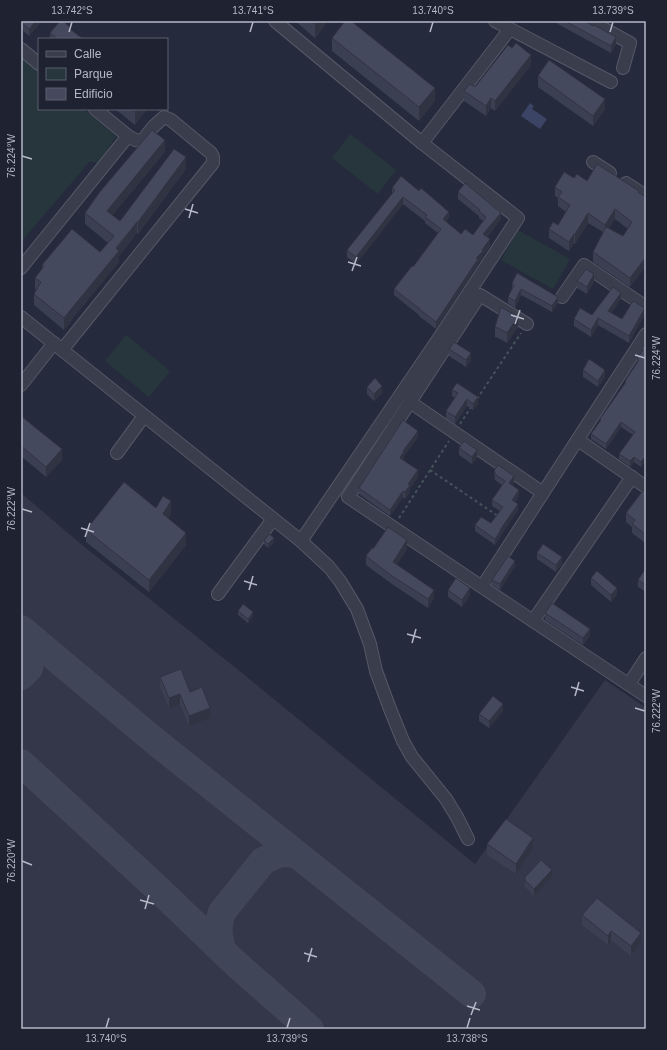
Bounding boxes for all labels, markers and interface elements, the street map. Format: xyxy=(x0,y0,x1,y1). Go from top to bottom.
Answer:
text: 13.742°S xyxy=(51,5,93,16)
text: 13.741°S xyxy=(232,5,274,16)
text: 13.740°S xyxy=(412,5,454,16)
text: 13.739°S xyxy=(592,5,634,16)
legend xyxy=(38,38,168,110)
text: Calle xyxy=(74,47,102,61)
text: Parque xyxy=(74,67,113,81)
text: Edificio xyxy=(74,87,113,101)
text: 76.224°W xyxy=(6,133,17,178)
text: 76.224°W xyxy=(651,335,662,380)
text: 76.222°W xyxy=(6,486,17,531)
text: 76.222°W xyxy=(651,688,662,733)
text: 76.220°W xyxy=(6,838,17,883)
text: 13.740°S xyxy=(85,1033,127,1044)
text: 13.739°S xyxy=(266,1033,308,1044)
text: 13.738°S xyxy=(446,1033,488,1044)

